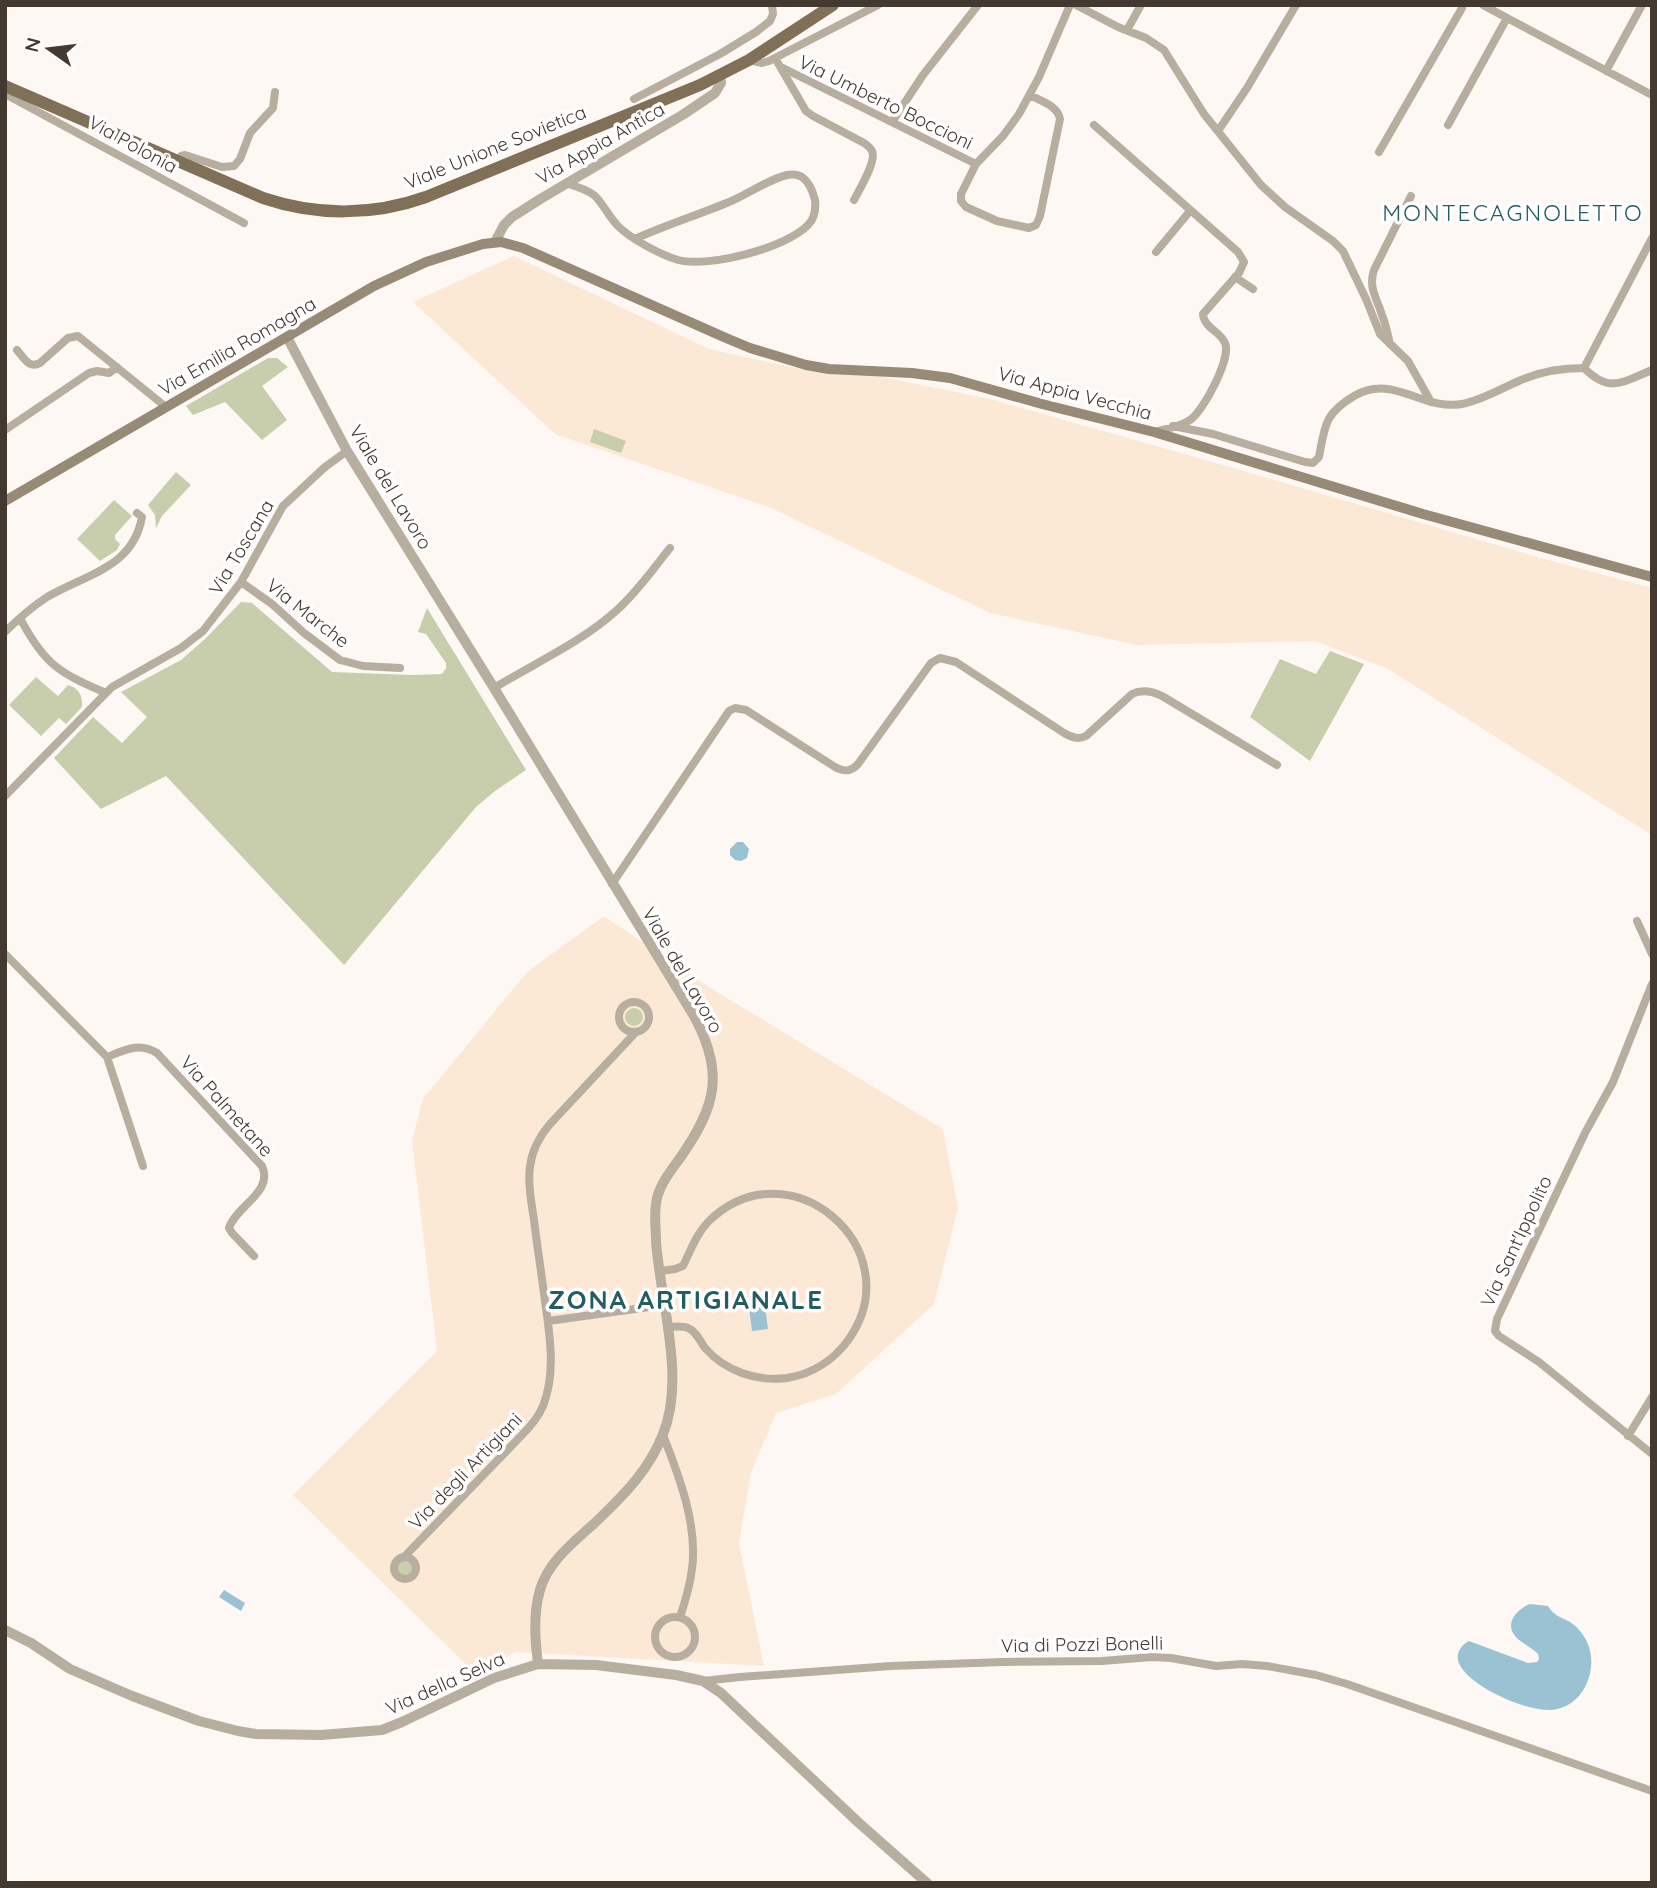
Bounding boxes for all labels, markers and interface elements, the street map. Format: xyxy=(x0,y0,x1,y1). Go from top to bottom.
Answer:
north arrow xyxy=(14,14,84,84)
text: N xyxy=(19,35,46,55)
street label: Via Umberto Boccioni xyxy=(795,49,977,155)
street label: Via Appia Antica xyxy=(531,96,669,190)
street label: Viale Unione Sovietica xyxy=(401,100,589,194)
street label: Via Polonia xyxy=(84,110,182,178)
district label: MONTECAGNOLETTO xyxy=(1382,198,1644,227)
street label: Via Emilia Romagna xyxy=(154,291,320,401)
street label: Via Appia Vecchia xyxy=(995,361,1155,425)
street label: Viale del Lavoro xyxy=(344,420,438,554)
street label: Via Toscana xyxy=(203,495,279,599)
street label: Via Marche xyxy=(262,573,354,653)
street label: Viale del Lavoro xyxy=(637,903,729,1037)
street label: Via Palmetane xyxy=(175,1050,279,1162)
street label: Via Sant'Ippolito xyxy=(1475,1171,1557,1311)
district label: ZONA ARTIGIANALE xyxy=(548,1283,824,1316)
street label: Via degli Artigiani xyxy=(403,1407,527,1535)
street label: Via di Pozzi Bonelli xyxy=(1001,1631,1163,1657)
street label: Via della Selva xyxy=(382,1646,508,1720)

